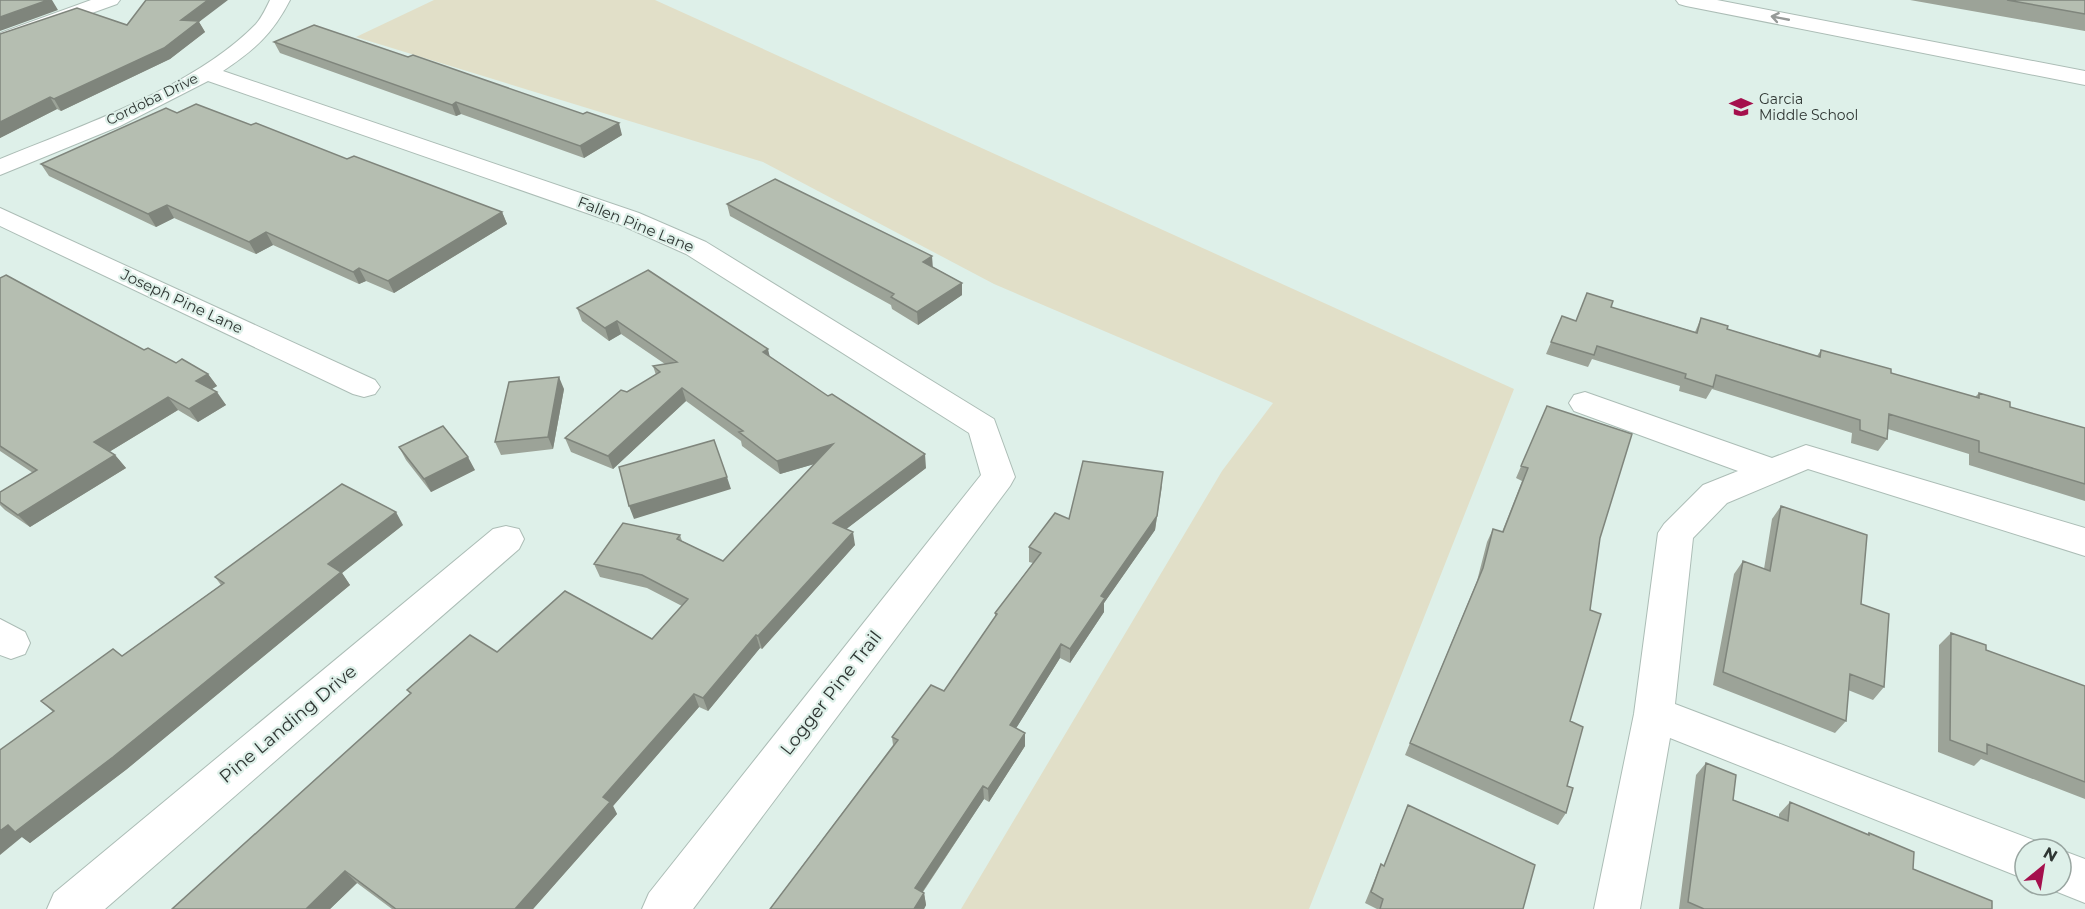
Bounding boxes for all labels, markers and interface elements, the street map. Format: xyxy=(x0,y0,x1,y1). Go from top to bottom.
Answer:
one-way arrow xyxy=(1771,12,1791,23)
street label: Cordoba Drive xyxy=(103,69,201,129)
place label: Garcia Middle School xyxy=(1759,90,1858,124)
school or university icon: Garcia Middle School xyxy=(1728,94,1754,120)
street label: Fallen Pine Lane xyxy=(575,192,697,256)
street label: Joseph Pine Lane xyxy=(117,264,246,338)
street label: Logger Pine Trail xyxy=(776,626,886,760)
street label: Pine Landing Drive xyxy=(215,660,361,788)
north arrow xyxy=(2013,837,2073,897)
text: N xyxy=(2040,843,2061,866)

